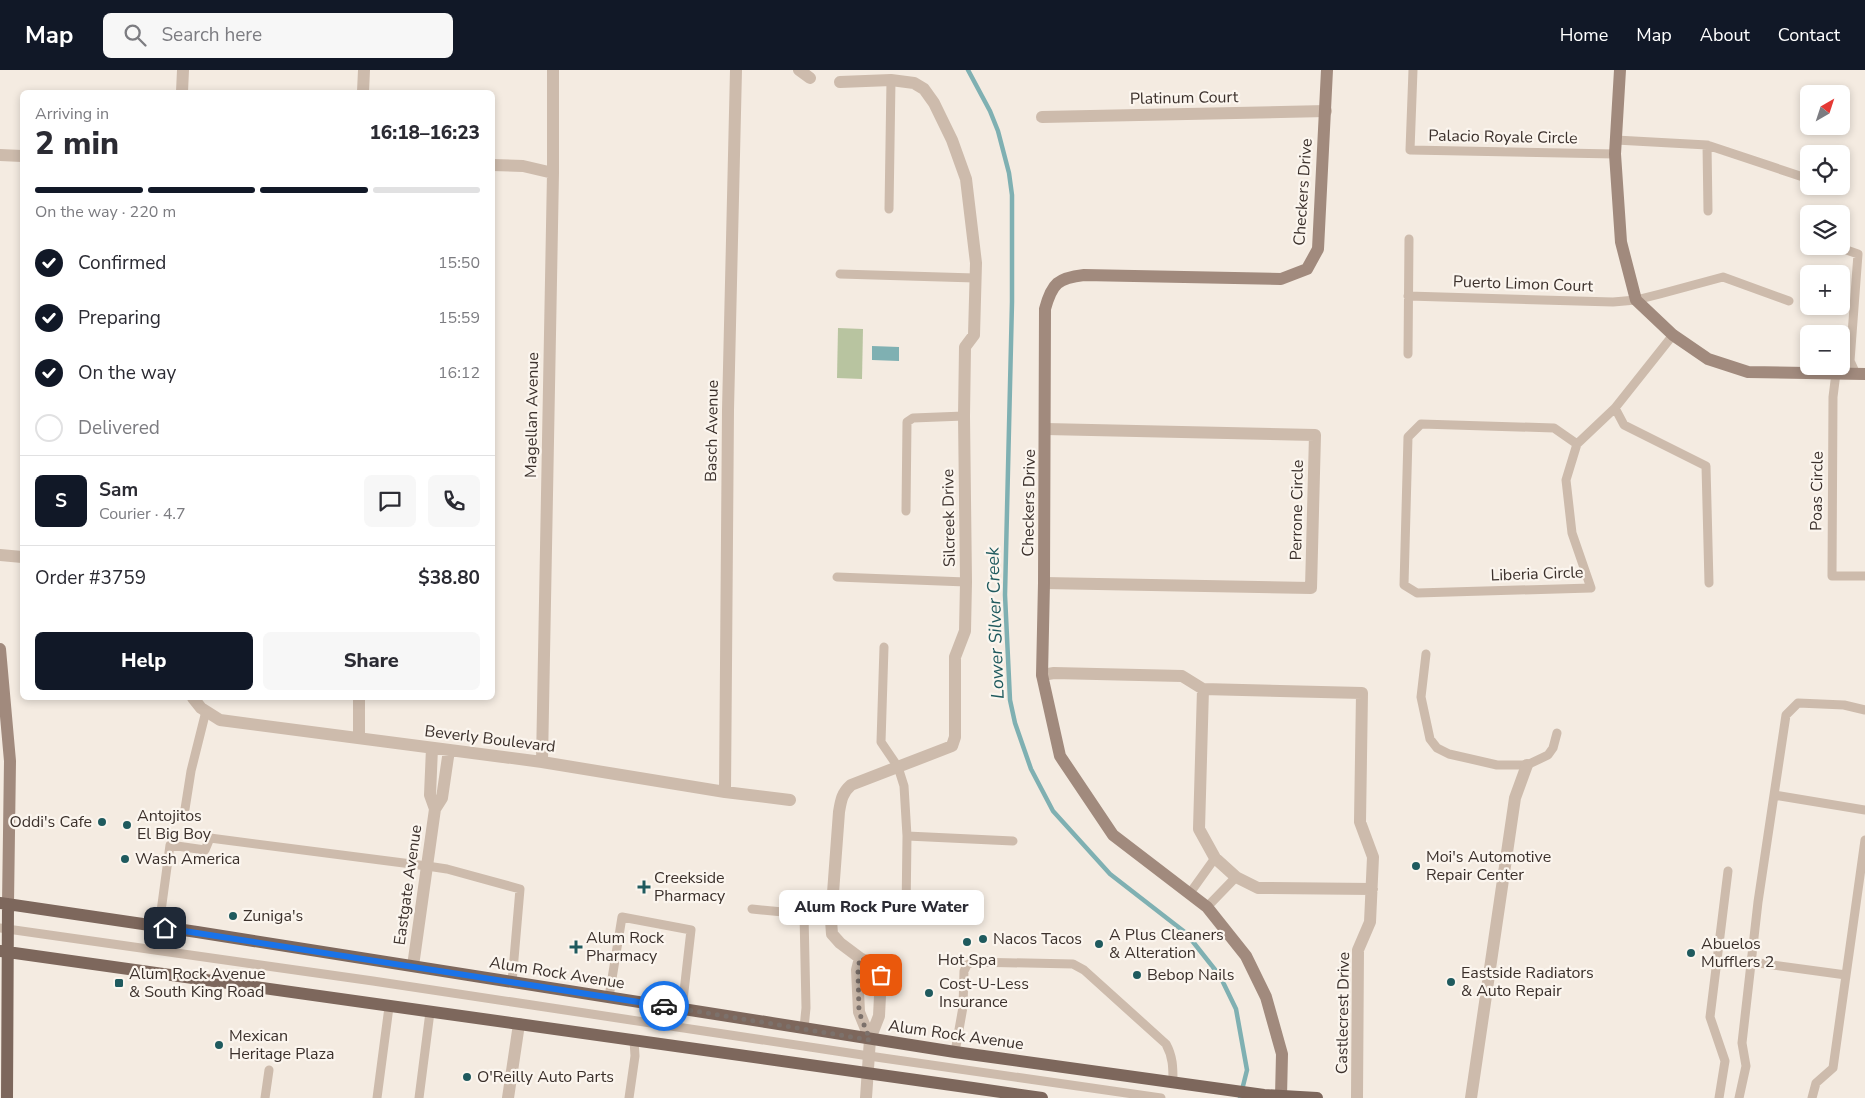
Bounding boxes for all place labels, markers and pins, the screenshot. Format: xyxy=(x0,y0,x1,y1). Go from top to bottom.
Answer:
place label: Antojitos El Big Boy xyxy=(137,805,212,845)
place label: Oddi's Cafe xyxy=(9,811,92,833)
marker: Oddi's Cafe xyxy=(96,816,108,828)
marker: Antojitos El Big Boy xyxy=(121,819,133,831)
place label: Moi's Automotive Repair Center xyxy=(1426,846,1551,886)
place label: Wash America xyxy=(135,848,240,870)
marker: Wash America xyxy=(119,853,131,865)
marker: Moi's Automotive Repair Center xyxy=(1410,860,1422,872)
place label: Creekside Pharmacy xyxy=(654,867,726,907)
marker: Creekside Pharmacy xyxy=(638,881,650,893)
callout: Alum Rock Pure Water xyxy=(778,890,984,925)
place label: Zuniga's xyxy=(243,905,303,927)
pin xyxy=(144,907,186,949)
marker: Zuniga's xyxy=(227,910,239,922)
place label: A Plus Cleaners & Alteration xyxy=(1109,924,1224,964)
place label: Alum Rock Pharmacy xyxy=(586,927,665,967)
place label: Nacos Tacos xyxy=(993,928,1082,950)
marker: Nacos Tacos xyxy=(977,933,989,945)
place label: Abuelos Mufflers 2 xyxy=(1701,933,1774,973)
marker: Hot Spa xyxy=(961,936,973,948)
marker: A Plus Cleaners & Alteration xyxy=(1093,938,1105,950)
marker: Alum Rock Pharmacy xyxy=(570,941,582,953)
marker: Abuelos Mufflers 2 xyxy=(1685,947,1697,959)
place label: Hot Spa xyxy=(938,949,996,971)
pin xyxy=(860,954,902,996)
place label: Eastside Radiators & Auto Repair xyxy=(1461,962,1594,1002)
place label: Alum Rock Avenue & South King Road xyxy=(129,963,266,1003)
place label: Bebop Nails xyxy=(1147,964,1234,986)
marker: Bebop Nails xyxy=(1131,969,1143,981)
place label: Cost-U-Less Insurance xyxy=(939,973,1029,1013)
marker: Eastside Radiators & Auto Repair xyxy=(1445,976,1457,988)
marker: Alum Rock Avenue & South King Road xyxy=(113,977,125,989)
marker: Cost-U-Less Insurance xyxy=(923,987,935,999)
place label: Mexican Heritage Plaza xyxy=(229,1025,334,1065)
marker: Mexican Heritage Plaza xyxy=(213,1039,225,1051)
place label: O'Reilly Auto Parts xyxy=(477,1066,614,1088)
marker: O'Reilly Auto Parts xyxy=(461,1071,473,1083)

